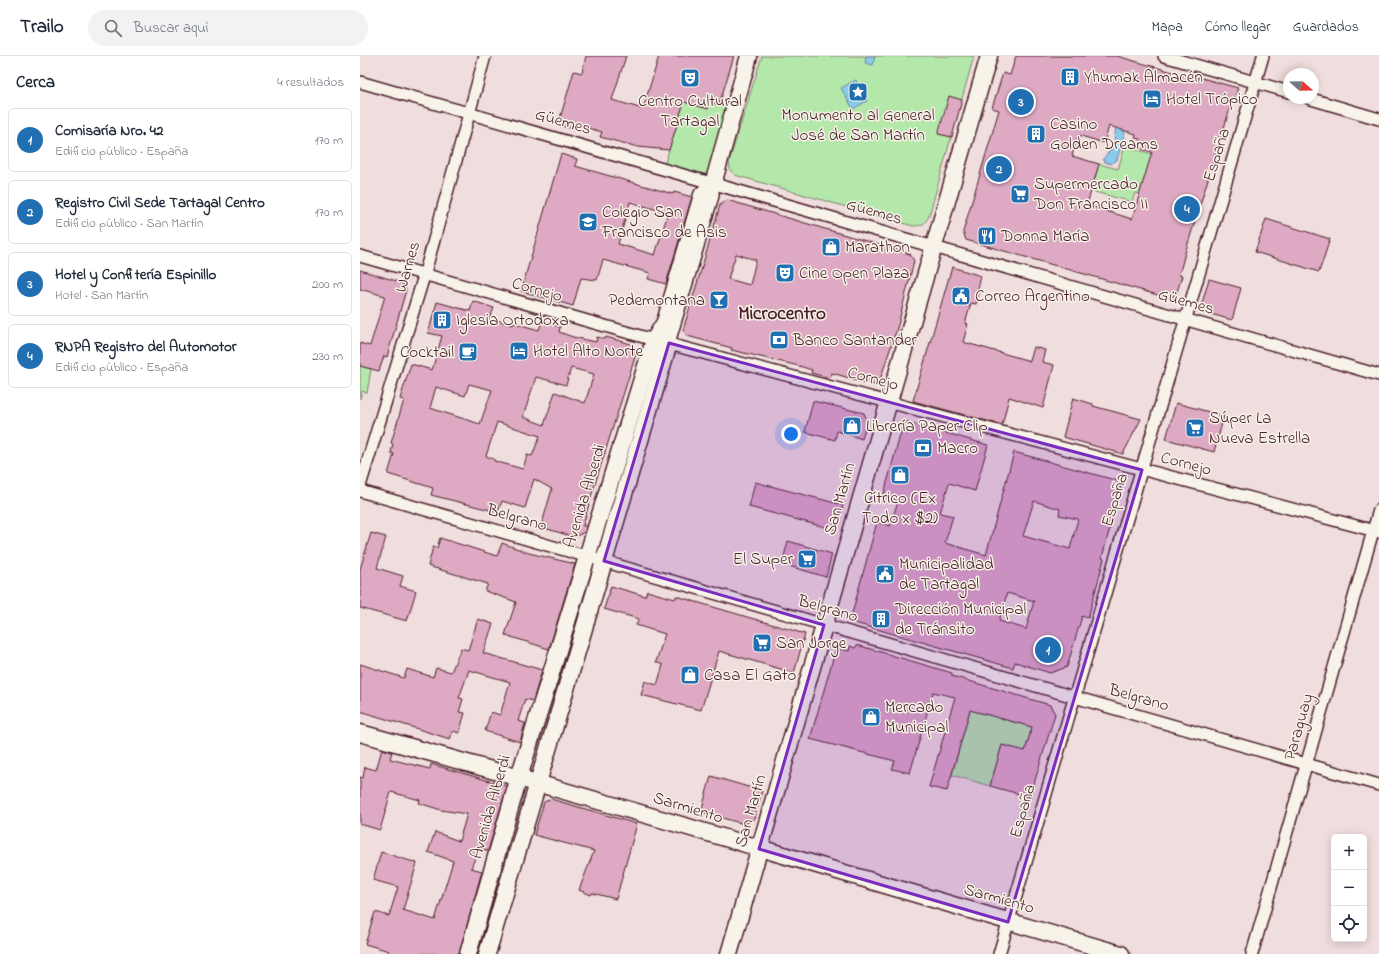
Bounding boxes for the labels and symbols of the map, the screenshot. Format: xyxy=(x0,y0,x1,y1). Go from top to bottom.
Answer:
place label: Yhumak Almacén xyxy=(1084,65,1203,90)
building icon: Yhumak Almacén xyxy=(1059,66,1081,88)
theatre icon: Centro Cultural Tartagal xyxy=(679,67,701,89)
north arrow xyxy=(1283,68,1319,104)
place icon: Monumento al General José de San Martín xyxy=(847,81,869,103)
pin: 3 xyxy=(1008,87,1034,117)
place label: Hotel Trópico xyxy=(1166,87,1258,112)
hotel icon: Hotel Trópico xyxy=(1141,88,1163,110)
place label: Centro Cultural Tartagal xyxy=(638,89,742,136)
street label: Güemes xyxy=(532,102,594,142)
place label: Monumento al General José de San Martín xyxy=(781,103,935,148)
place label: Casino Golden Dreams xyxy=(1050,112,1158,157)
building icon: Casino Golden Dreams xyxy=(1025,123,1047,145)
street label: España xyxy=(1197,125,1237,185)
pin: 2 xyxy=(986,154,1012,184)
place label: Supermercado Don Francisco II xyxy=(1033,172,1148,217)
supermarket icon: Supermercado Don Francisco II xyxy=(1009,183,1031,205)
street label: Güemes xyxy=(843,192,905,232)
pin: 4 xyxy=(1174,194,1200,224)
place label: Colegio San Francisco de Asis xyxy=(601,200,727,245)
school or university icon: Colegio San Francisco de Asis xyxy=(577,211,599,233)
place label: Donna María xyxy=(1000,224,1090,249)
restaurant icon: Donna María xyxy=(976,225,998,247)
place label: Marathon xyxy=(845,235,910,260)
shop icon: Marathon xyxy=(820,236,842,258)
street label: Warnes xyxy=(389,238,427,296)
place label: Cine Open Plaza xyxy=(799,261,909,286)
theatre icon: Cine Open Plaza xyxy=(774,262,796,284)
street label: Cornejo xyxy=(509,271,565,309)
street label: Güemes xyxy=(1155,282,1217,322)
place label: Correo Argentino xyxy=(975,284,1090,311)
public building icon: Correo Argentino xyxy=(950,285,972,307)
place label: Pedemontana xyxy=(609,288,705,313)
bar icon: Pedemontana xyxy=(708,289,730,311)
district label: Microcentro xyxy=(738,301,826,328)
place label: Iglesia Ortodoxa xyxy=(456,308,569,335)
building icon: Iglesia Ortodoxa xyxy=(431,309,453,331)
place label: Banco Santander xyxy=(792,328,918,353)
bank icon: Banco Santander xyxy=(768,329,790,351)
place label: Hotel Alto Norte xyxy=(533,339,644,364)
place label: Cocktail xyxy=(400,340,454,365)
hotel icon: Hotel Alto Norte xyxy=(508,340,530,362)
cafe icon: Cocktail xyxy=(457,341,479,363)
street label: Cornejo xyxy=(845,360,901,398)
place label: Súper La Nueva Estrella xyxy=(1209,406,1310,451)
place label: Librería Paper Clip xyxy=(866,414,988,439)
shop icon: Librería Paper Clip xyxy=(841,415,863,437)
supermarket icon: Súper La Nueva Estrella xyxy=(1184,417,1206,439)
your location xyxy=(781,424,801,444)
place label: Macro xyxy=(937,436,978,461)
bank icon: Macro xyxy=(912,437,934,459)
street label: Avenida Alberdi xyxy=(557,441,613,551)
street label: Cornejo xyxy=(1158,445,1214,483)
street label: San Martín xyxy=(818,460,862,538)
shop icon: Cítrico (Ex Todo x $2) xyxy=(889,464,911,486)
street label: España xyxy=(1095,470,1135,530)
place label: Cítrico (Ex Todo x $2) xyxy=(862,486,938,531)
street label: Belgrano xyxy=(483,497,550,540)
place label: El Super xyxy=(733,547,794,572)
supermarket icon: El Super xyxy=(796,548,818,570)
place label: Municipalidad de Tartagal xyxy=(899,552,994,599)
public building icon: Municipalidad de Tartagal xyxy=(874,563,896,585)
street label: Belgrano xyxy=(794,588,861,631)
place label: Dirección Municipal de Tránsito xyxy=(894,597,1027,642)
building icon: Dirección Municipal de Tránsito xyxy=(870,608,892,630)
place label: San Jorge xyxy=(776,631,847,658)
supermarket icon: San Jorge xyxy=(751,632,773,654)
pin: 1 xyxy=(1035,635,1061,665)
place label: Casa El Gato xyxy=(704,663,797,688)
shop icon: Casa El Gato xyxy=(679,664,701,686)
street label: Belgrano xyxy=(1105,677,1172,720)
street label: Paraguay xyxy=(1278,691,1322,764)
place label: Mercado Municipal xyxy=(885,695,948,740)
shop icon: Mercado Municipal xyxy=(860,706,882,728)
street label: Avenida Alberdi xyxy=(464,752,518,862)
street label: San Martín xyxy=(729,772,773,850)
street label: España xyxy=(1003,781,1043,841)
street label: Sarmiento xyxy=(650,785,726,831)
street label: Sarmiento xyxy=(961,877,1037,921)

